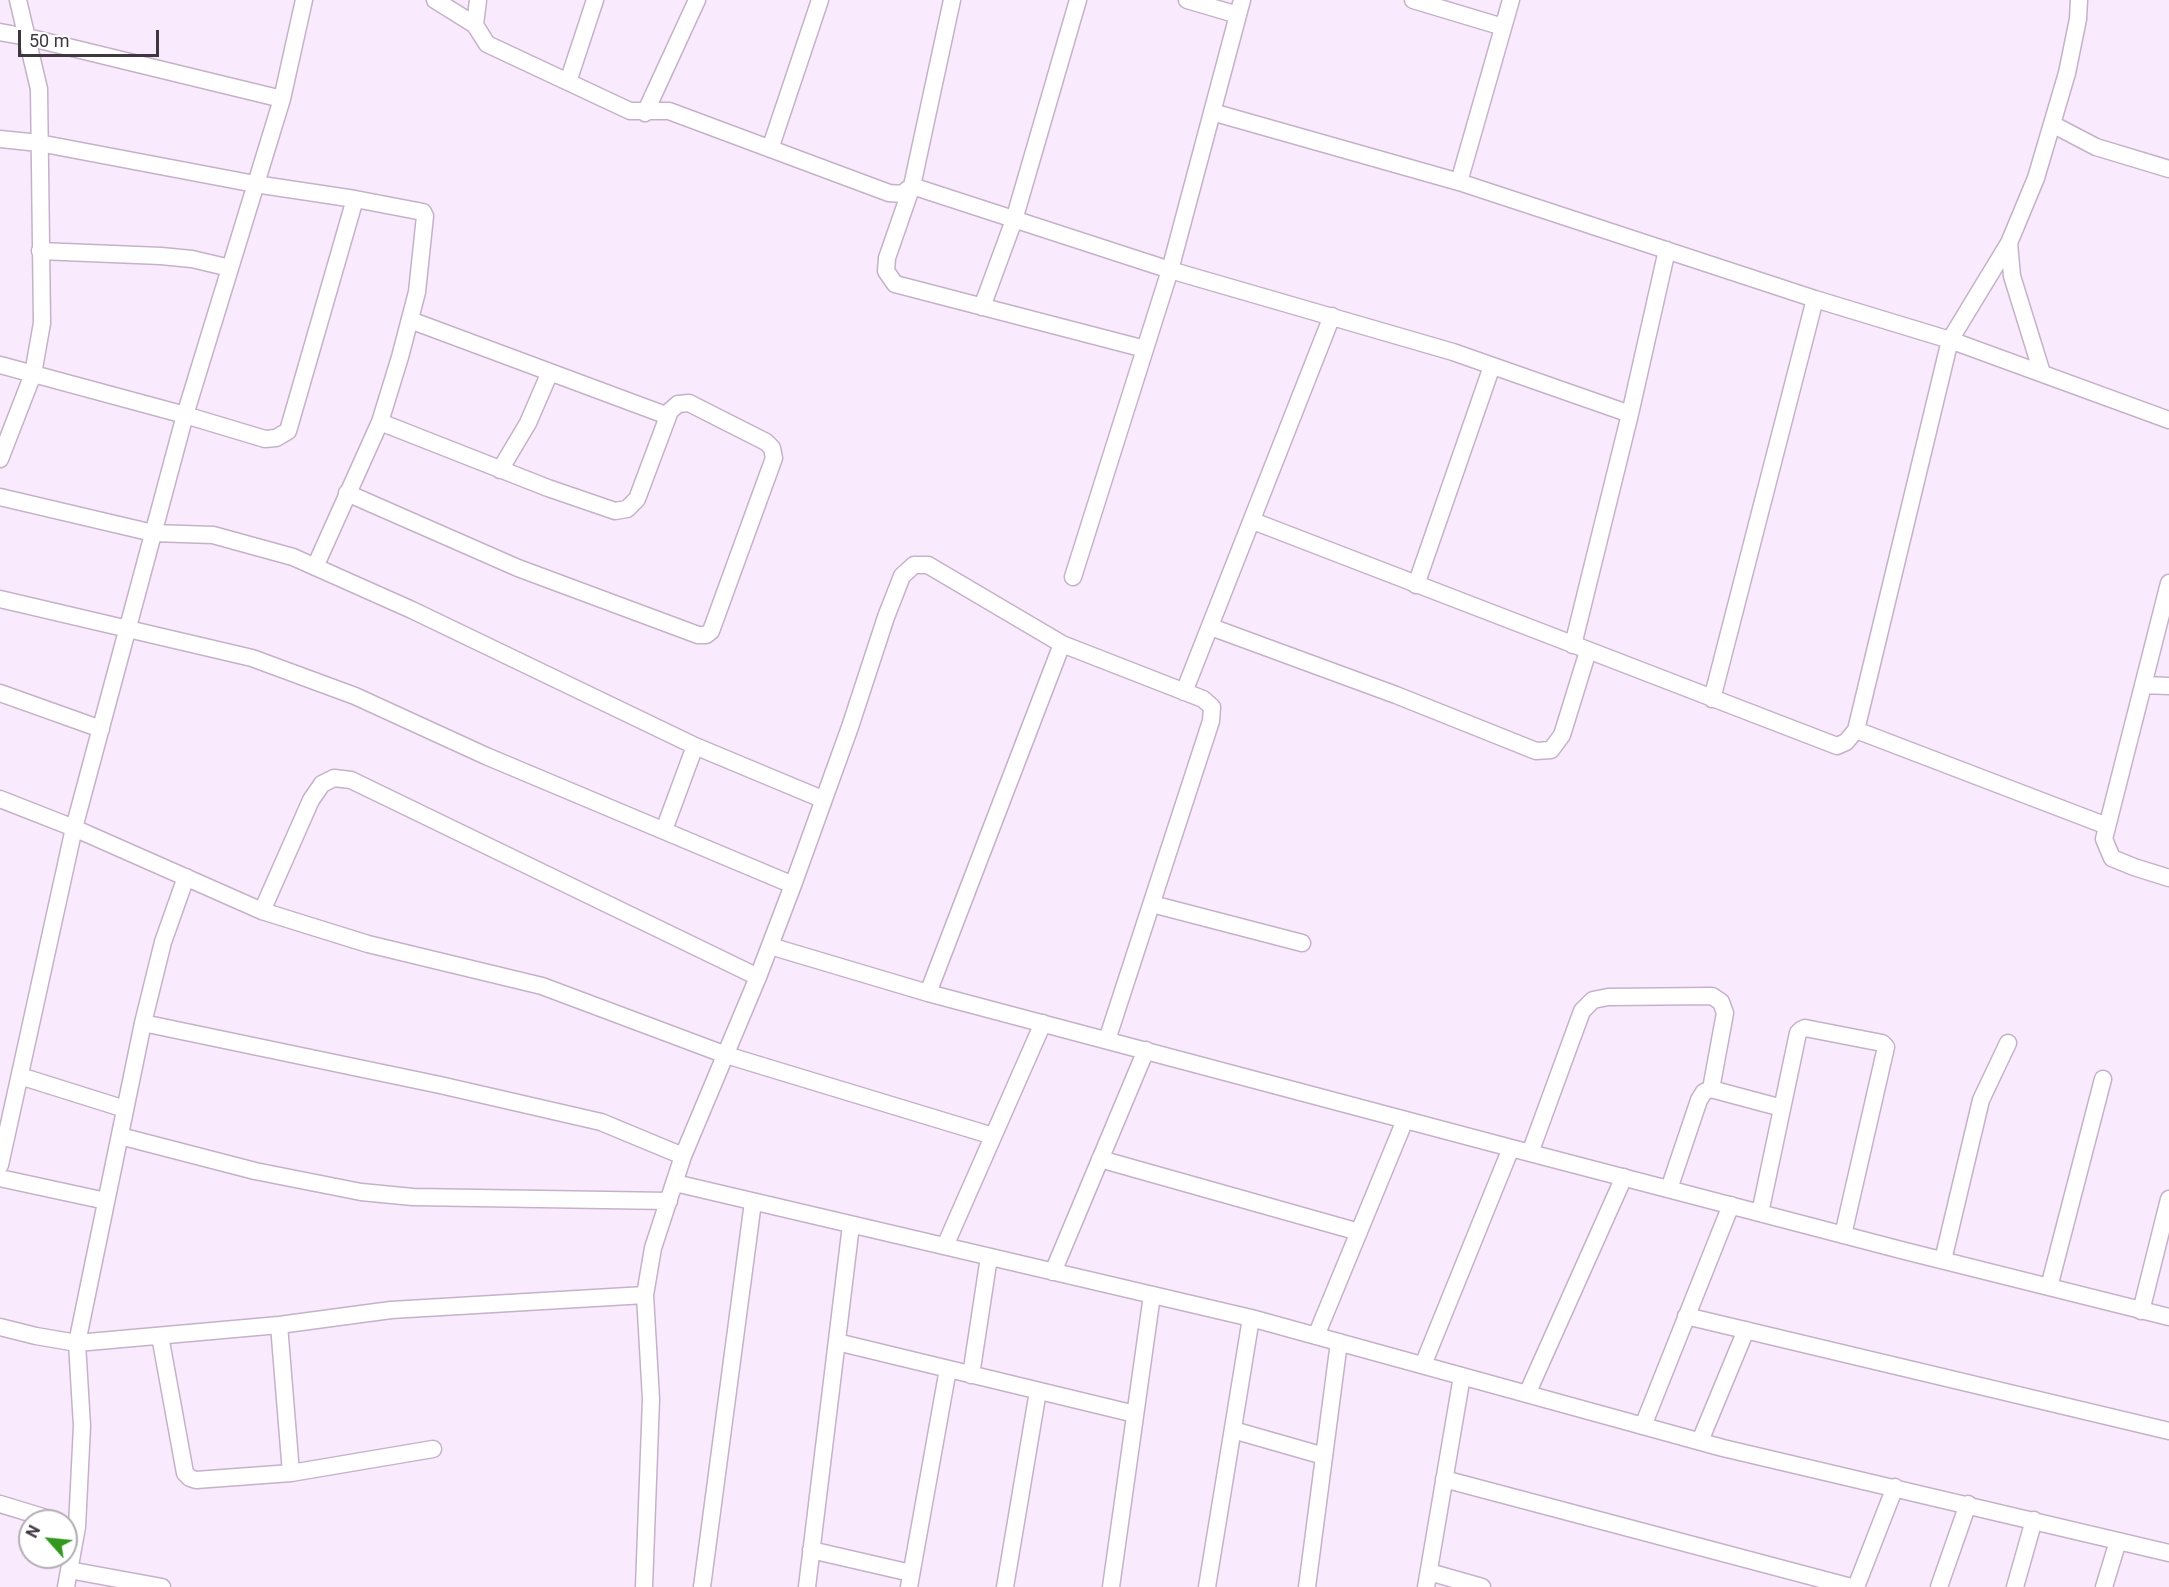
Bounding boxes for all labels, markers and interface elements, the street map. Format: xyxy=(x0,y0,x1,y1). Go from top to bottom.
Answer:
scale bar xyxy=(21,18,162,56)
text: 50 m xyxy=(29,30,69,51)
north arrow xyxy=(18,1509,78,1569)
text: N xyxy=(22,1522,44,1541)

